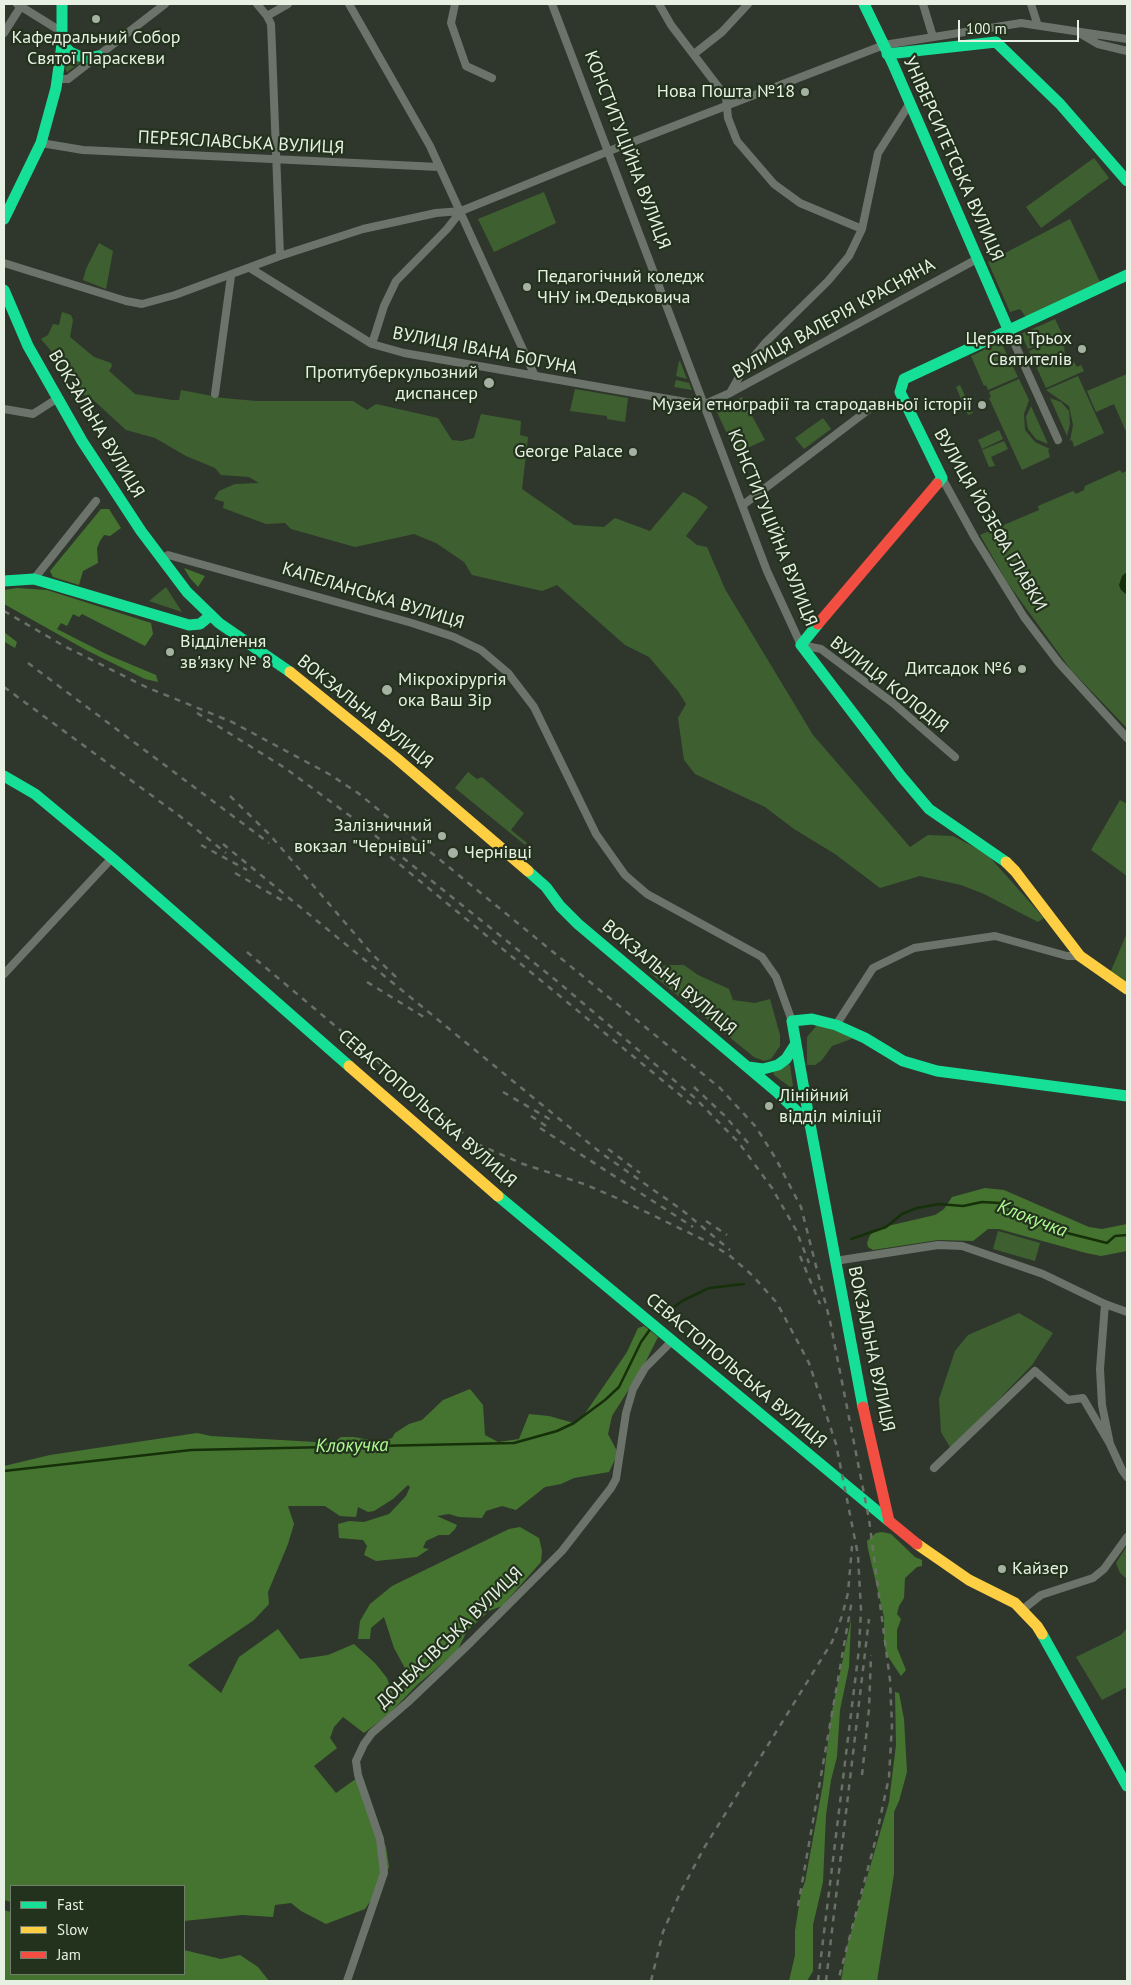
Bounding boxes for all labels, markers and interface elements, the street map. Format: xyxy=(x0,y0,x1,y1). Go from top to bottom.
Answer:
scale bar xyxy=(961,10,1082,42)
marker: Кафедральний Собор Святої Параскеви xyxy=(90,13,102,25)
text: 100 m xyxy=(966,19,1007,38)
place label: Кафедральний Собор Святої Параскеви xyxy=(11,27,181,70)
street label: КОНСТИТУЦІЙНА ВУЛИЦЯ xyxy=(579,48,675,252)
street label: УНІВЕРСИТЕТСЬКА ВУЛИЦЯ xyxy=(898,54,1008,264)
place label: Нова Пошта №18 xyxy=(657,81,795,103)
marker: Нова Пошта №18 xyxy=(799,86,811,98)
street label: ПЕРЕЯСЛАВСЬКА ВУЛИЦЯ xyxy=(137,127,345,159)
street label: ВУЛИЦЯ ВАЛЕРІЯ КРАСНЯНА xyxy=(729,254,939,384)
place label: Педагогічний коледж ЧНУ ім.Федьковича xyxy=(537,266,704,308)
marker: Педагогічний коледж ЧНУ ім.Федьковича xyxy=(521,281,533,293)
street label: ВУЛИЦЯ ІВАНА БОГУНА xyxy=(391,322,579,380)
place label: Церква Трьох Святителів xyxy=(965,328,1072,370)
marker: Церква Трьох Святителів xyxy=(1076,343,1088,355)
street label: ВОКЗАЛЬНА ВУЛИЦЯ xyxy=(43,346,149,502)
place label: Протитуберкульозний диспансер xyxy=(305,362,478,404)
marker: Протитуберкульозний диспансер xyxy=(482,376,496,390)
place label: Музей етнографії та стародавньої історії xyxy=(652,394,972,416)
marker: Музей етнографії та стародавньої історії xyxy=(976,399,988,411)
street label: ВУЛИЦЯ ЙОЗЕФА ГЛАВКИ xyxy=(929,425,1051,615)
street label: КОНСТИТУЦІЙНА ВУЛИЦЯ xyxy=(723,426,821,630)
place label: George Palace xyxy=(514,441,623,463)
marker: George Palace xyxy=(627,446,639,458)
street label: КАПЕЛАНСЬКА ВУЛИЦЯ xyxy=(279,558,467,634)
place label: Відділення зв'язку № 8 xyxy=(180,631,271,674)
street label: ВУЛИЦЯ КОЛОДІЯ xyxy=(826,632,952,738)
marker: Відділення зв'язку № 8 xyxy=(164,646,176,658)
street label: ВОКЗАЛЬНА ВУЛИЦЯ xyxy=(293,651,437,773)
place label: Дитсадок №6 xyxy=(905,658,1012,680)
marker: Дитсадок №6 xyxy=(1016,663,1028,675)
place label: Мікрохірургія ока Ваш Зір xyxy=(398,669,506,712)
marker: Мікрохірургія ока Ваш Зір xyxy=(380,683,394,697)
place label: Залізничний вокзал "Чернівці" xyxy=(294,815,432,858)
marker: Залізничний вокзал "Чернівці" xyxy=(436,830,448,842)
place label: Чернівці xyxy=(464,842,532,864)
marker: Чернівці xyxy=(446,846,460,860)
street label: ВОКЗАЛЬНА ВУЛИЦЯ xyxy=(597,916,741,1040)
street label: СЕВАСТОПОЛЬСЬКА ВУЛИЦЯ xyxy=(333,1026,521,1192)
place label: Лінійний відділ міліції xyxy=(779,1085,882,1128)
marker: Лінійний відділ міліції xyxy=(763,1100,775,1112)
water label: Клокучка xyxy=(994,1195,1070,1243)
street label: ВОКЗАЛЬНА ВУЛИЦЯ xyxy=(843,1264,899,1434)
street label: СЕВАСТОПОЛЬСЬКА ВУЛИЦЯ xyxy=(641,1289,831,1453)
water label: Клокучка xyxy=(315,1434,389,1458)
place label: Кайзер xyxy=(1012,1558,1069,1580)
street label: ДОНБАСІВСЬКА ВУЛИЦЯ xyxy=(372,1563,528,1713)
marker: Кайзер xyxy=(996,1563,1008,1575)
legend xyxy=(10,1885,185,1975)
text: Fast xyxy=(57,1895,84,1914)
text: Slow xyxy=(57,1920,88,1939)
text: Jam xyxy=(57,1945,81,1964)

